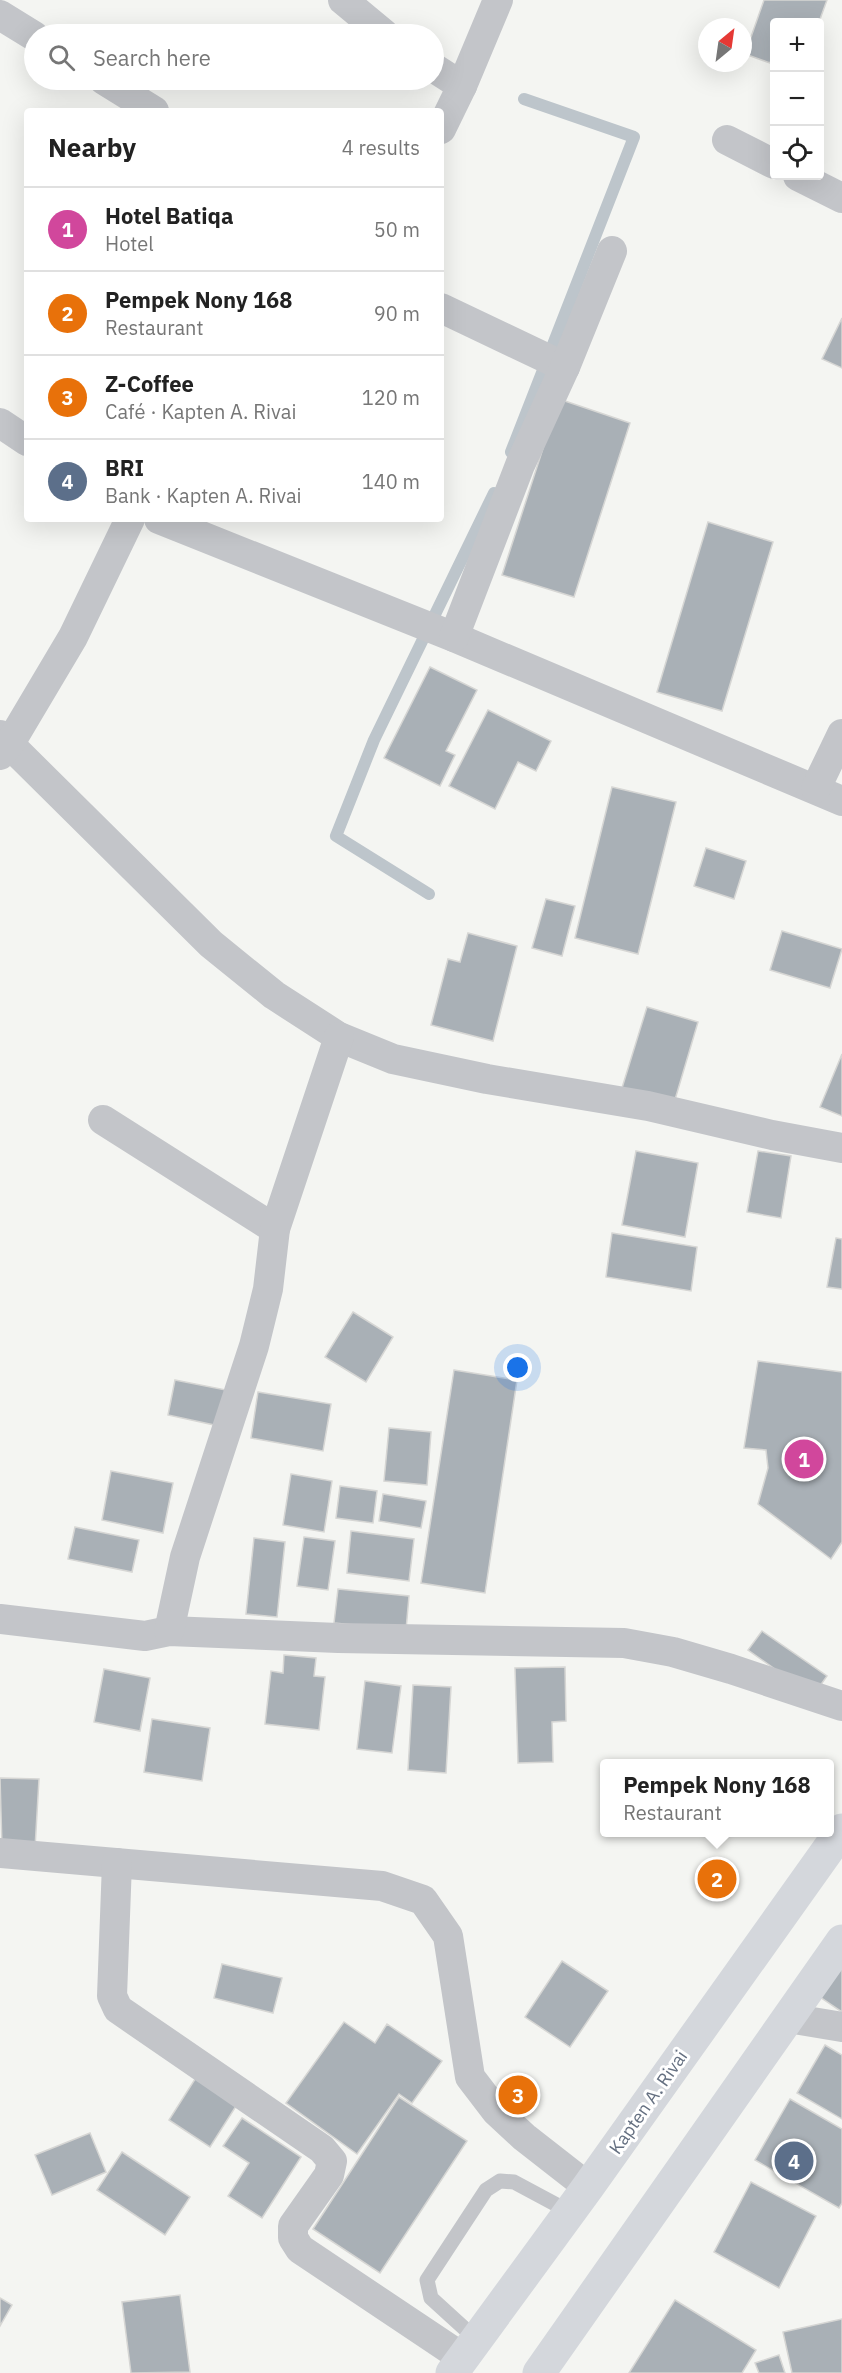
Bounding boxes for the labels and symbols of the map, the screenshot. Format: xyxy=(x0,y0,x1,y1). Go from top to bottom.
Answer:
north arrow xyxy=(698,18,752,72)
your location xyxy=(503,1353,532,1382)
pin: 1 xyxy=(784,1436,824,1482)
pin: 2 xyxy=(698,1856,736,1902)
street label: Kapten A. Rivai xyxy=(604,2046,692,2158)
pin: 3 xyxy=(498,2072,538,2118)
pin: 4 xyxy=(774,2138,814,2184)

